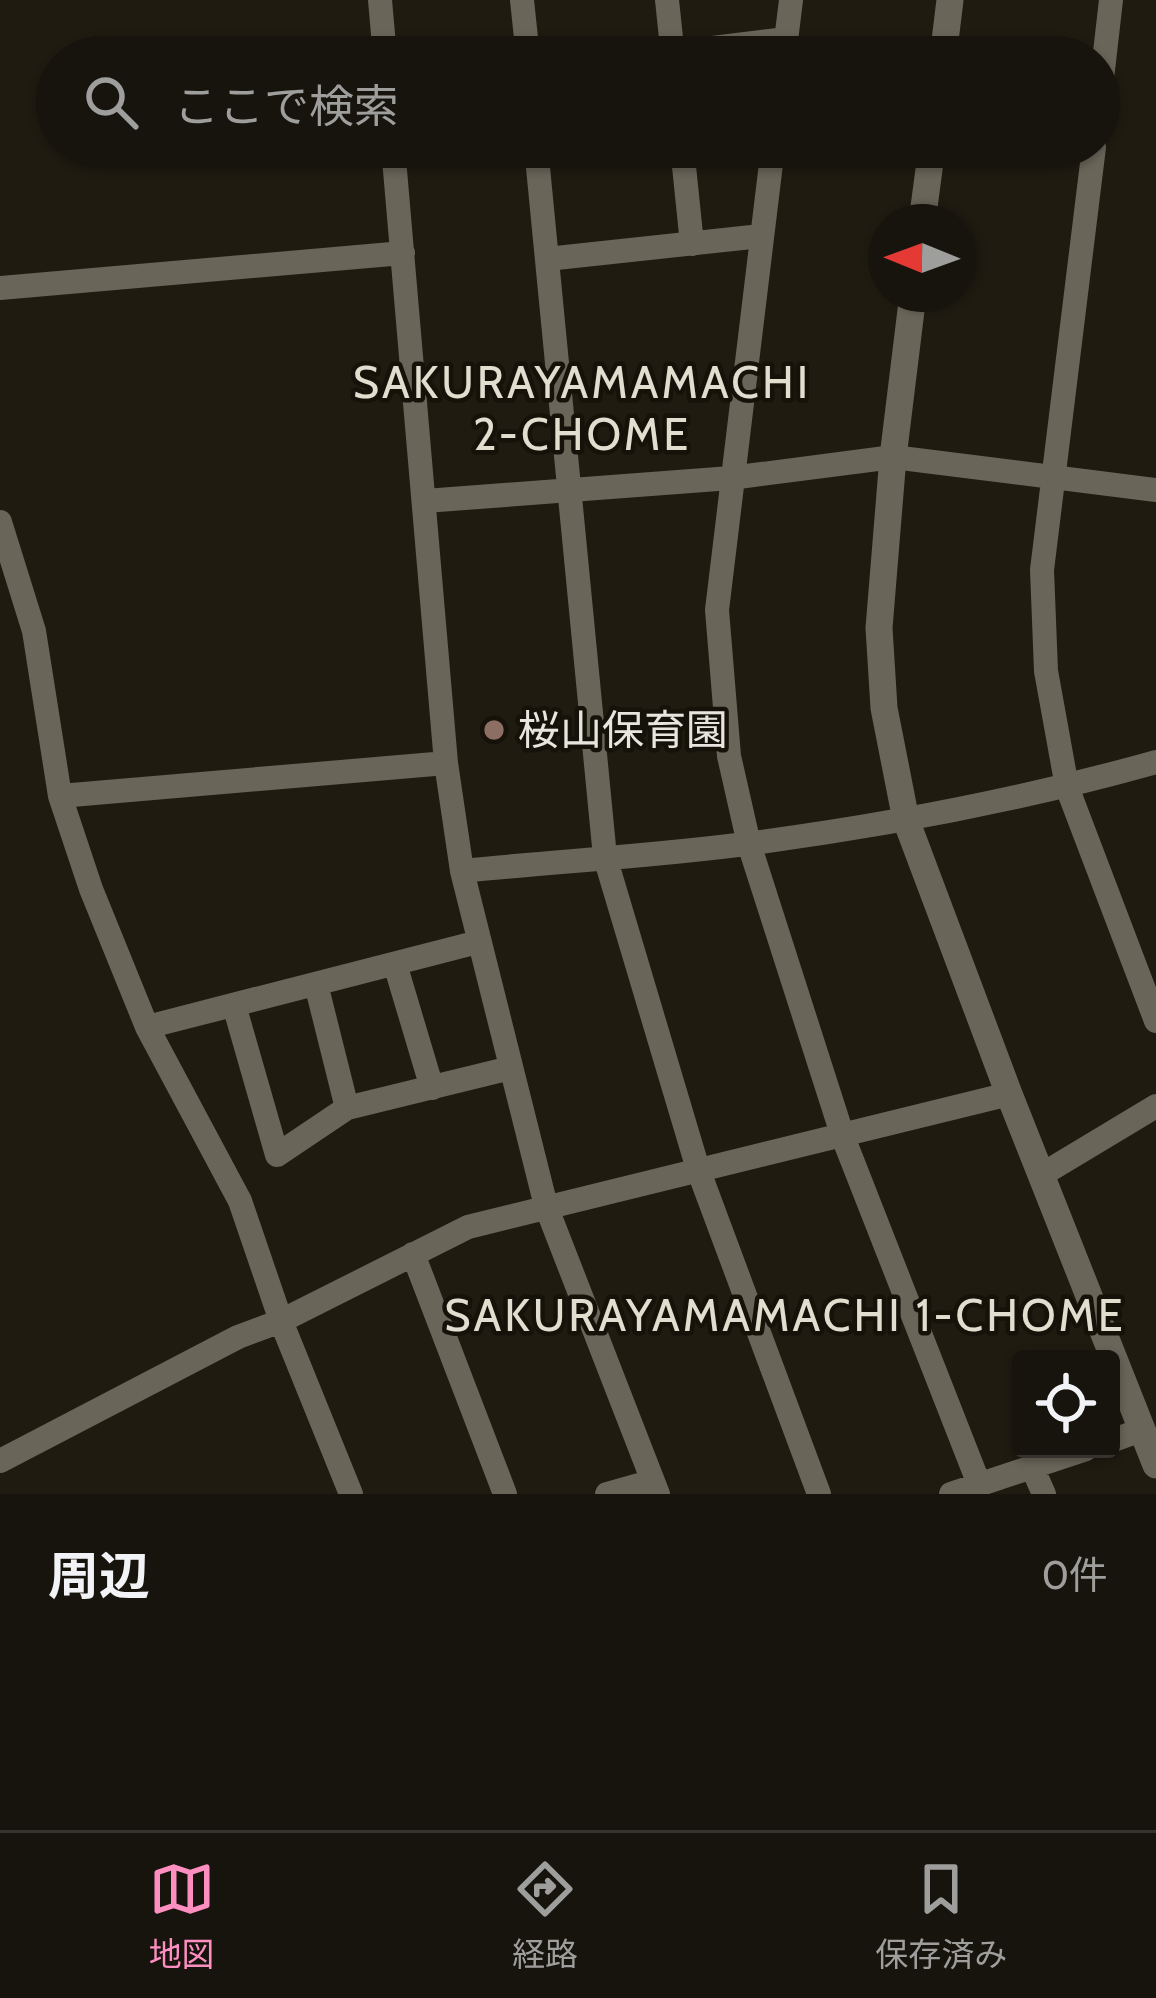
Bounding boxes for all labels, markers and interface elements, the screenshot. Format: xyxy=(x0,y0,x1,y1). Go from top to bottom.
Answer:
search box xyxy=(36,36,1120,168)
icon: search xyxy=(78,69,144,135)
text: ここで検索 xyxy=(174,79,399,133)
north arrow xyxy=(868,204,976,312)
district label: SAKURAYAMAMACHI 2-CHOME xyxy=(353,355,811,461)
place label: 桜山保育園 xyxy=(518,704,728,756)
marker: 桜山保育園 xyxy=(481,717,507,743)
district label: SAKURAYAMAMACHI 1-CHOME xyxy=(444,1288,1126,1342)
map controls xyxy=(1012,1350,1120,1458)
button: locate xyxy=(1012,1350,1120,1458)
text: 周辺 xyxy=(48,1545,150,1607)
text: 0件 xyxy=(1042,1551,1108,1599)
tab: 地図 xyxy=(149,1856,215,1976)
tab: 経路 xyxy=(512,1856,578,1976)
tab: 保存済み xyxy=(875,1856,1007,1976)

